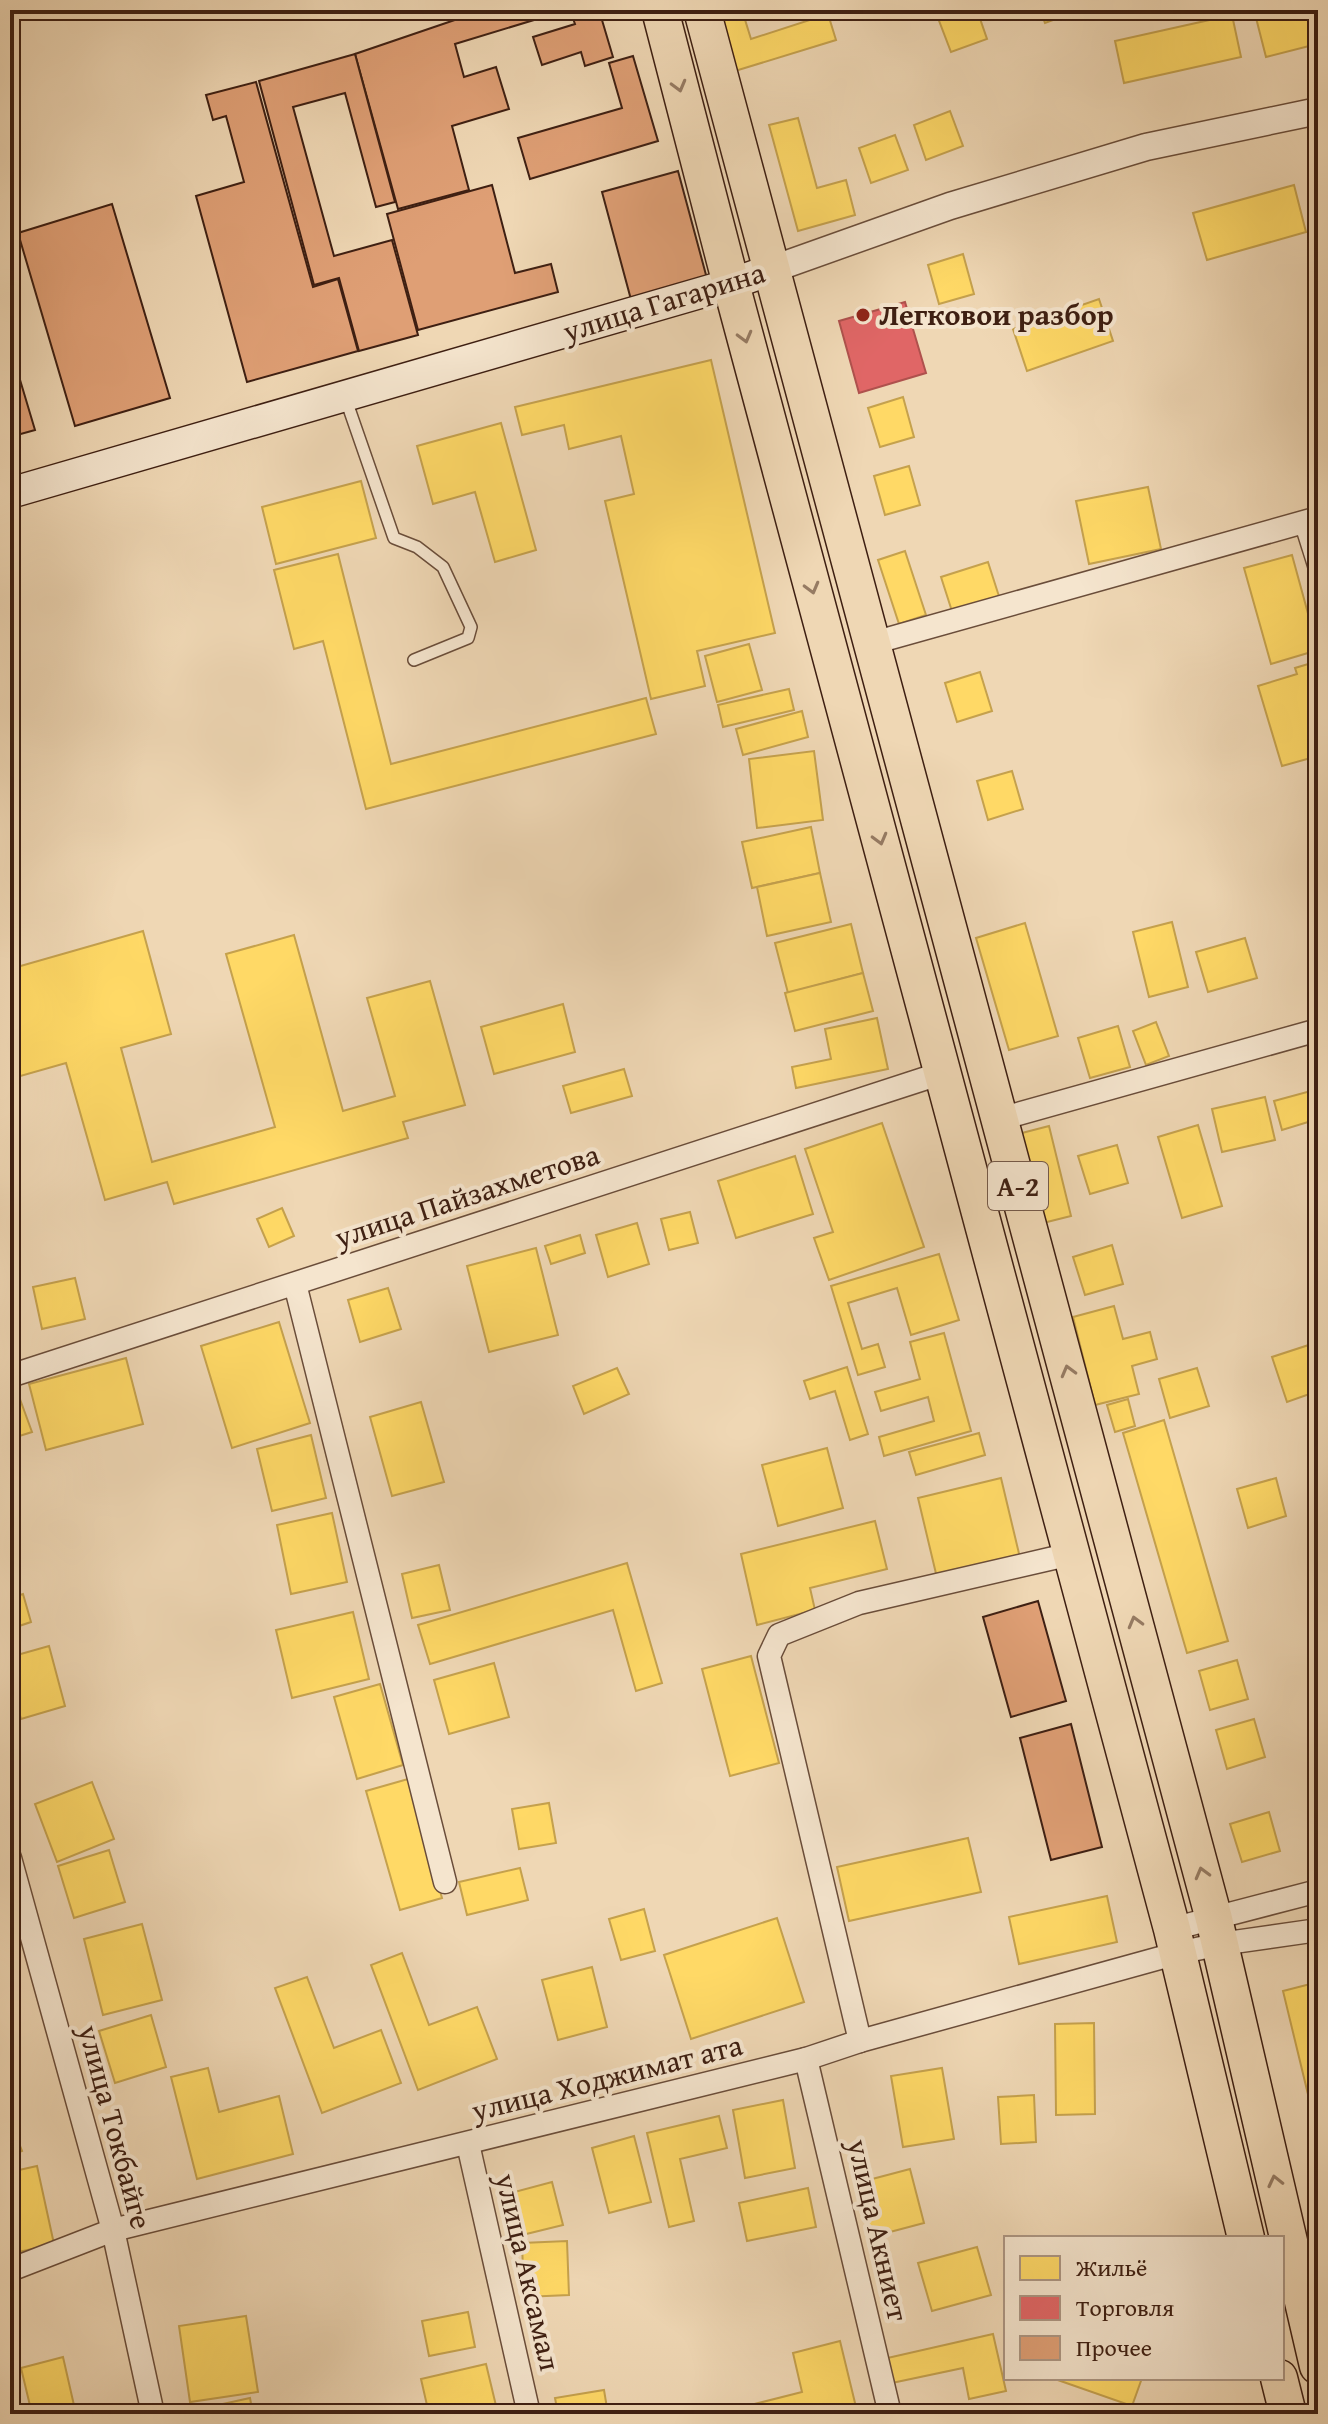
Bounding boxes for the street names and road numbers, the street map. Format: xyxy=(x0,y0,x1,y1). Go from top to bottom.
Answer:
street label: улица Гагарина xyxy=(556,249,771,353)
street label: улица Пайзахметова xyxy=(328,1131,605,1259)
road number: A-2 xyxy=(988,1162,1048,1210)
street label: улица Токбайге xyxy=(67,2019,164,2234)
street label: улица Ходжимат ата xyxy=(466,2022,747,2132)
street label: улица Акниет xyxy=(836,2134,921,2325)
street label: улица Аксамал xyxy=(485,2168,573,2375)

